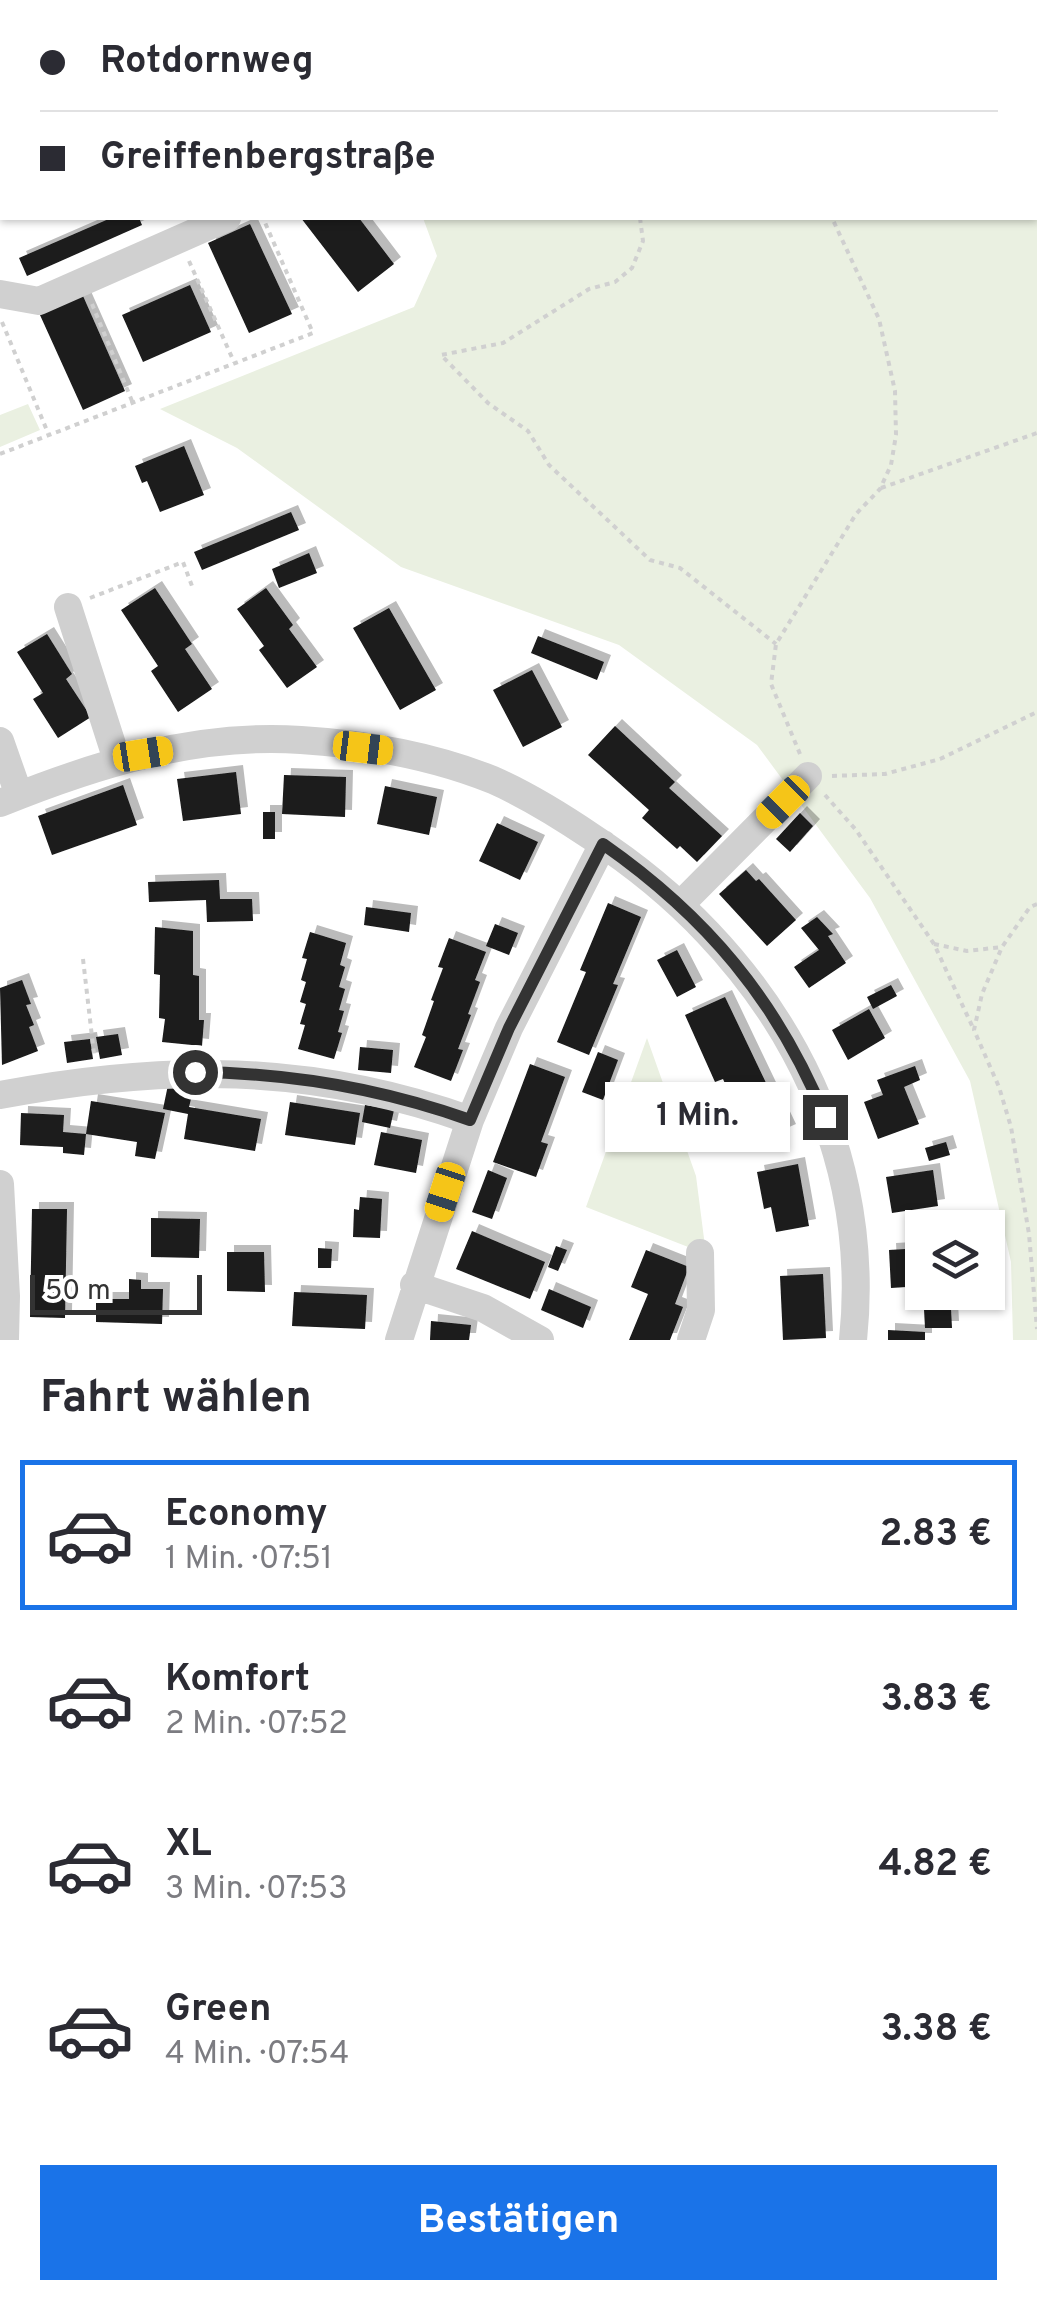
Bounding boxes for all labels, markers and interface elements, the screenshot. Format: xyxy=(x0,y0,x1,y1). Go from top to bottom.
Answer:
text: Rotdornweg xyxy=(100,38,314,87)
text: Greiffenbergstraße xyxy=(100,134,436,183)
car xyxy=(331,729,395,767)
car xyxy=(111,734,175,774)
car xyxy=(751,770,815,834)
route start xyxy=(173,1050,218,1095)
callout: 1 Min. xyxy=(605,1082,790,1152)
route end xyxy=(803,1095,848,1140)
text: 1 Min. xyxy=(656,1097,739,1137)
car xyxy=(421,1159,469,1225)
map controls xyxy=(905,1210,1005,1310)
button: layers xyxy=(905,1210,1005,1310)
scale bar xyxy=(30,1270,202,1314)
text: 50 m xyxy=(45,1274,111,1310)
text: Fahrt wählen xyxy=(40,1371,312,1428)
icon: car xyxy=(45,1490,135,1580)
text: Economy xyxy=(165,1491,327,1540)
text: 2.83 € xyxy=(879,1511,992,1560)
text: 1 Min. · 07:51 xyxy=(165,1540,333,1580)
icon: car xyxy=(45,1655,135,1745)
text: Komfort xyxy=(165,1656,310,1705)
text: 3.83 € xyxy=(881,1676,992,1725)
text: 2 Min. · 07:52 xyxy=(165,1705,348,1745)
icon: car xyxy=(45,1820,135,1910)
text: XL xyxy=(165,1821,212,1870)
text: 4.82 € xyxy=(878,1841,992,1890)
text: 3 Min. · 07:53 xyxy=(165,1870,347,1910)
icon: car xyxy=(45,1985,135,2075)
text: Green xyxy=(165,1986,271,2035)
text: 3.38 € xyxy=(881,2006,992,2055)
text: 4 Min. · 07:54 xyxy=(165,2035,349,2075)
button: Bestätigen xyxy=(40,2165,997,2280)

